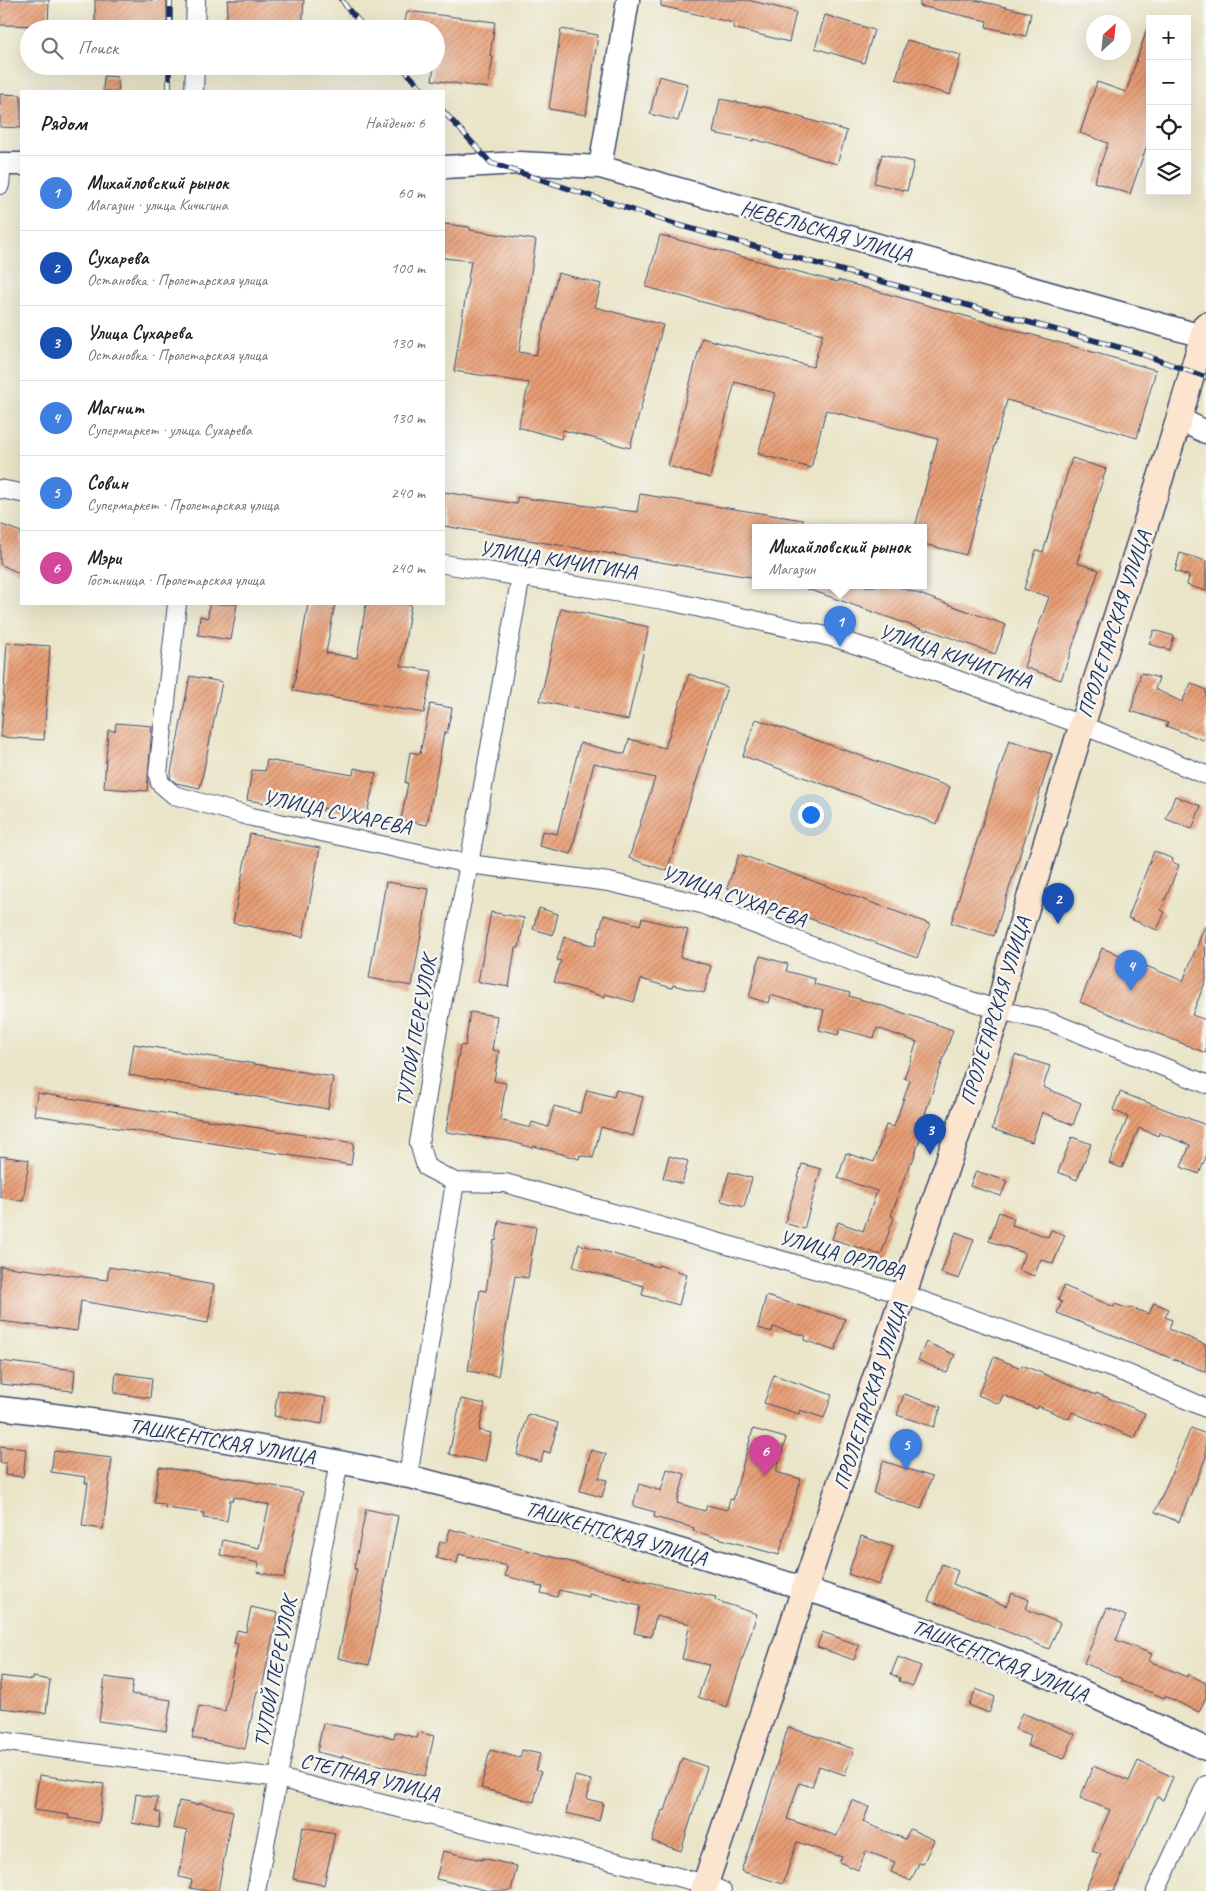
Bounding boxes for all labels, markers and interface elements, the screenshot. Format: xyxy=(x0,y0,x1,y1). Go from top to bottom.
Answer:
north arrow xyxy=(1086,15,1131,60)
map controls xyxy=(1146,15,1191,195)
button: + xyxy=(1146,15,1191,60)
search box xyxy=(20,20,445,75)
icon: search xyxy=(38,34,66,62)
text: Поиск xyxy=(78,36,118,60)
button: − xyxy=(1146,60,1191,105)
button: locate xyxy=(1146,105,1191,150)
text: Рядом xyxy=(40,110,87,136)
text: Найдено: 6 xyxy=(365,113,425,133)
button: layers xyxy=(1146,150,1191,195)
text: Михайловский рынок xyxy=(87,171,229,195)
text: 1 xyxy=(52,183,60,203)
text: 60 m xyxy=(398,183,425,203)
street label: НЕВЕЛЬСКАЯ УЛИЦА xyxy=(738,194,915,268)
text: Магазин · улица Кичигина xyxy=(87,195,228,215)
text: Сухарева xyxy=(87,246,148,270)
text: 2 xyxy=(52,258,60,278)
text: 100 m xyxy=(391,258,425,278)
text: Остановка · Пролетарская улица xyxy=(87,270,267,290)
text: Улица Сухарева xyxy=(87,321,192,345)
text: 3 xyxy=(52,333,60,353)
text: 130 m xyxy=(391,333,425,353)
text: Остановка · Пролетарская улица xyxy=(87,345,267,365)
text: Магнит xyxy=(87,396,144,420)
text: 4 xyxy=(52,408,60,428)
text: 130 m xyxy=(391,408,425,428)
text: Супермаркет · улица Сухарева xyxy=(87,420,252,440)
text: Совин xyxy=(87,471,128,495)
text: 5 xyxy=(53,483,59,503)
text: 240 m xyxy=(391,483,425,503)
text: Супермаркет · Пролетарская улица xyxy=(87,495,279,515)
popup xyxy=(752,524,927,589)
street label: ПРОЛЕТАРСКАЯ УЛИЦА xyxy=(1071,527,1157,721)
street label: УЛИЦА КИЧИГИНА xyxy=(477,535,640,586)
text: Михайловский рынок xyxy=(769,535,910,559)
text: Мэри xyxy=(87,546,121,570)
text: 6 xyxy=(52,558,60,578)
text: 240 m xyxy=(391,558,425,578)
text: Магазин xyxy=(769,559,815,579)
text: Гостиница · Пролетарская улица xyxy=(87,570,264,590)
pin: 1 xyxy=(824,606,856,647)
street label: УЛИЦА КИЧИГИНА xyxy=(876,618,1036,695)
street label: УЛИЦА СУХАРЕВА xyxy=(261,784,415,841)
your location xyxy=(798,802,824,828)
street label: УЛИЦА СУХАРЕВА xyxy=(659,859,811,933)
pin: 2 xyxy=(1042,883,1074,924)
street label: ПРОЛЕТАРСКАЯ УЛИЦА xyxy=(954,913,1036,1108)
street label: ТУПОЙ ПЕРЕУЛОК xyxy=(390,949,443,1108)
pin: 4 xyxy=(1115,950,1147,991)
pin: 3 xyxy=(914,1114,946,1155)
street label: УЛИЦА ОРЛОВА xyxy=(776,1224,908,1284)
street label: ПРОЛЕТАРСКАЯ УЛИЦА xyxy=(827,1299,913,1493)
street label: ТАШКЕНТСКАЯ УЛИЦА xyxy=(128,1412,318,1470)
pin: 5 xyxy=(890,1429,922,1470)
pin: 6 xyxy=(749,1435,781,1476)
street label: ТАШКЕНТСКАЯ УЛИЦА xyxy=(522,1495,711,1572)
street label: ТУПОЙ ПЕРЕУЛОК xyxy=(248,1590,303,1749)
street label: ТАШКЕНТСКАЯ УЛИЦА xyxy=(908,1613,1093,1708)
street label: СТЕПНАЯ УЛИЦА xyxy=(298,1747,443,1807)

